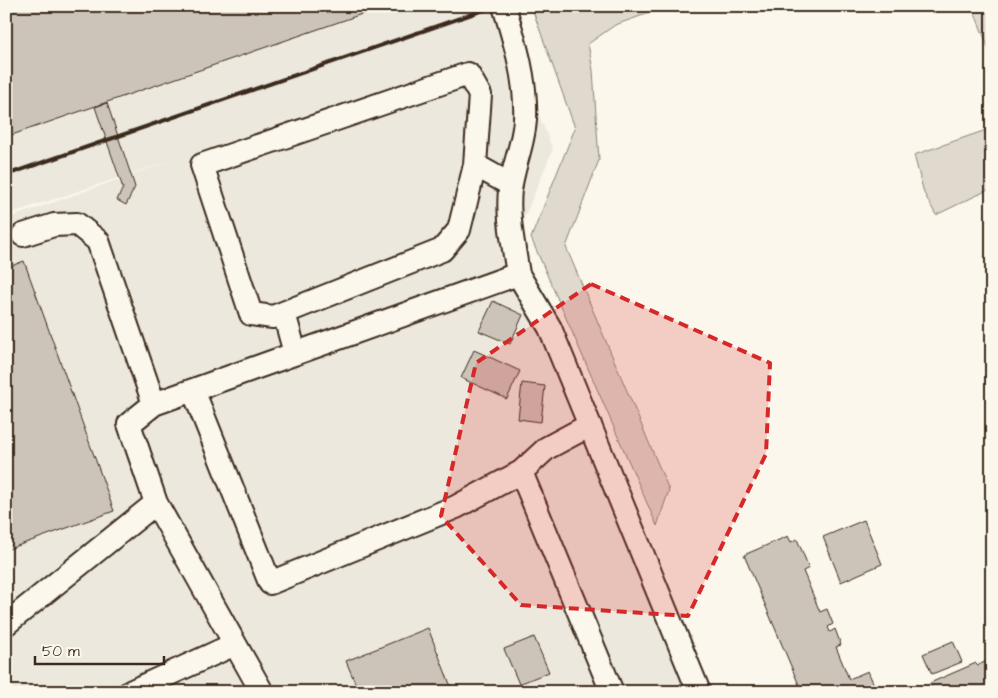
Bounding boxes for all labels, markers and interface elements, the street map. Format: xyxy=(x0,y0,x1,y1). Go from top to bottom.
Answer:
scale bar xyxy=(35,633,164,665)
text: 50 m xyxy=(42,641,80,662)

